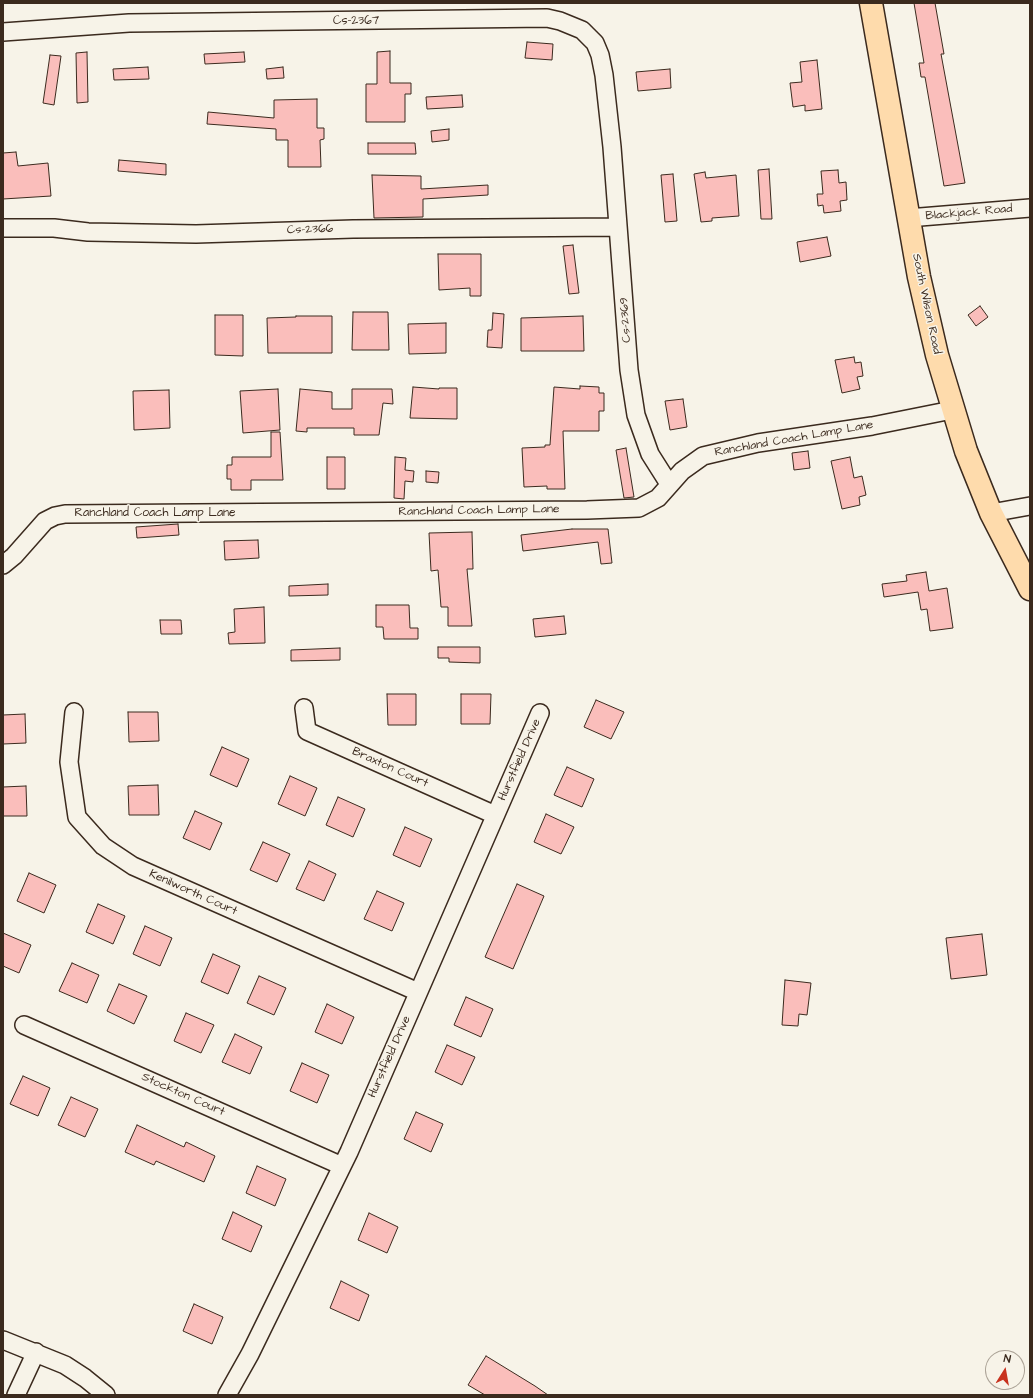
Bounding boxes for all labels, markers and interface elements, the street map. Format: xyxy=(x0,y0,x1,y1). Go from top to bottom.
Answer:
street label: Cs-2367 xyxy=(333,14,379,28)
street label: Blackjack Road xyxy=(925,202,1013,224)
street label: Cs-2366 xyxy=(287,222,333,238)
street label: South Wilson Road xyxy=(908,252,944,356)
street label: Cs-2369 xyxy=(617,297,635,343)
street label: Ranchland Coach Lamp Lane xyxy=(713,418,875,460)
street label: Ranchland Coach Lamp Lane xyxy=(398,502,560,520)
street label: Ranchland Coach Lamp Lane xyxy=(75,506,235,520)
street label: Hurstfield Drive xyxy=(496,717,544,803)
street label: Braxton Court xyxy=(350,745,430,791)
street label: Kenilworth Court xyxy=(147,867,239,919)
street label: Hurstfield Drive xyxy=(366,1014,414,1100)
street label: Stockton Court xyxy=(139,1070,227,1120)
north arrow xyxy=(985,1350,1025,1390)
text: N xyxy=(1002,1351,1012,1367)

